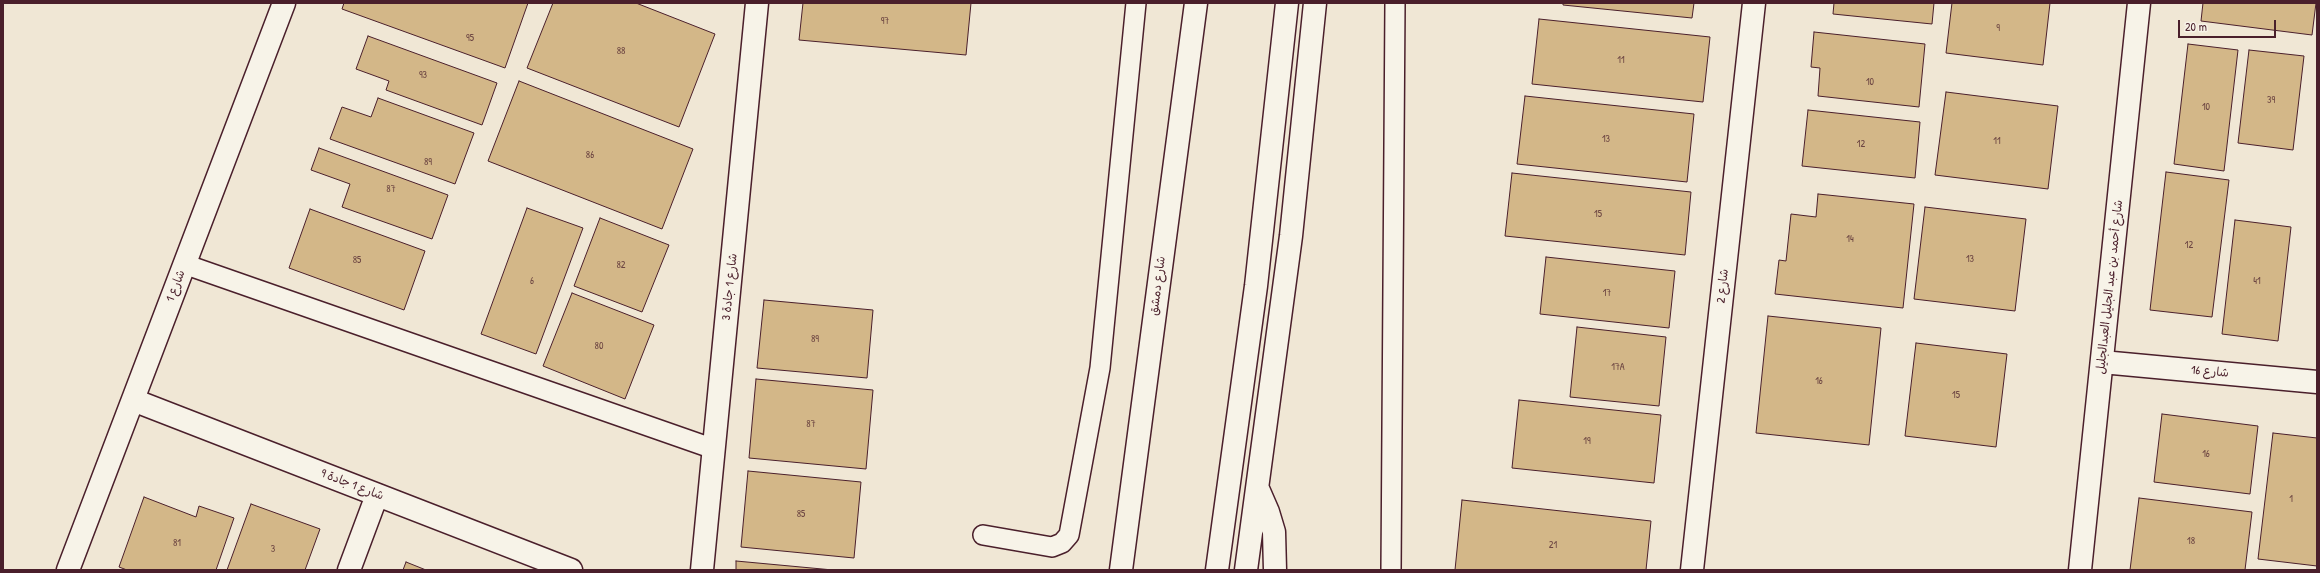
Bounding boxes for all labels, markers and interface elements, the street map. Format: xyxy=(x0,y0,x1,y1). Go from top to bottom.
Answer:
scale bar xyxy=(2180,12,2278,38)
house number: 97 xyxy=(881,15,889,27)
text: 20 m xyxy=(2185,18,2207,35)
house number: 9 xyxy=(1996,22,2000,34)
house number: 95 xyxy=(466,32,474,44)
house number: 88 xyxy=(617,45,625,57)
house number: 11 xyxy=(1617,54,1625,66)
house number: 93 xyxy=(419,69,427,81)
house number: 10 xyxy=(1866,76,1874,88)
house number: 39 xyxy=(2267,94,2275,106)
house number: 10 xyxy=(2202,101,2210,113)
house number: 13 xyxy=(1602,133,1610,145)
house number: 11 xyxy=(1993,135,2001,147)
house number: 12 xyxy=(1857,138,1865,150)
house number: 86 xyxy=(586,149,594,161)
house number: 89 xyxy=(424,156,432,168)
house number: 87 xyxy=(386,183,396,195)
street label: شارع أحمد بن عبد الجليل العبدالجليل xyxy=(2094,199,2126,375)
house number: 15 xyxy=(1594,208,1602,220)
house number: 14 xyxy=(1846,233,1854,245)
house number: 12 xyxy=(2185,239,2193,251)
street label: شارع 1 جادة 3 xyxy=(719,253,741,321)
house number: 13 xyxy=(1966,253,1974,265)
house number: 85 xyxy=(353,254,361,266)
street label: شارع دمشق xyxy=(1147,255,1169,317)
house number: 82 xyxy=(616,259,626,271)
street label: شارع 1 xyxy=(163,268,189,304)
street label: شارع 2 xyxy=(1714,268,1732,304)
house number: 6 xyxy=(530,275,534,287)
house number: 41 xyxy=(2253,275,2261,287)
house number: 17 xyxy=(1603,287,1611,299)
house number: 89 xyxy=(811,333,819,345)
house number: 80 xyxy=(595,340,603,352)
house number: 17A xyxy=(1611,361,1625,373)
street label: شارع 16 xyxy=(2191,363,2229,381)
house number: 16 xyxy=(1815,375,1823,387)
house number: 15 xyxy=(1952,389,1960,401)
house number: 87 xyxy=(806,418,816,430)
house number: 19 xyxy=(1583,435,1591,447)
house number: 16 xyxy=(2202,448,2210,460)
street label: شارع 1 جادة 9 xyxy=(318,466,386,504)
house number: 1 xyxy=(2289,493,2293,505)
house number: 85 xyxy=(797,508,805,520)
house number: 18 xyxy=(2187,535,2195,547)
house number: 81 xyxy=(173,537,181,549)
house number: 21 xyxy=(1549,539,1557,551)
house number: 3 xyxy=(271,543,275,555)

